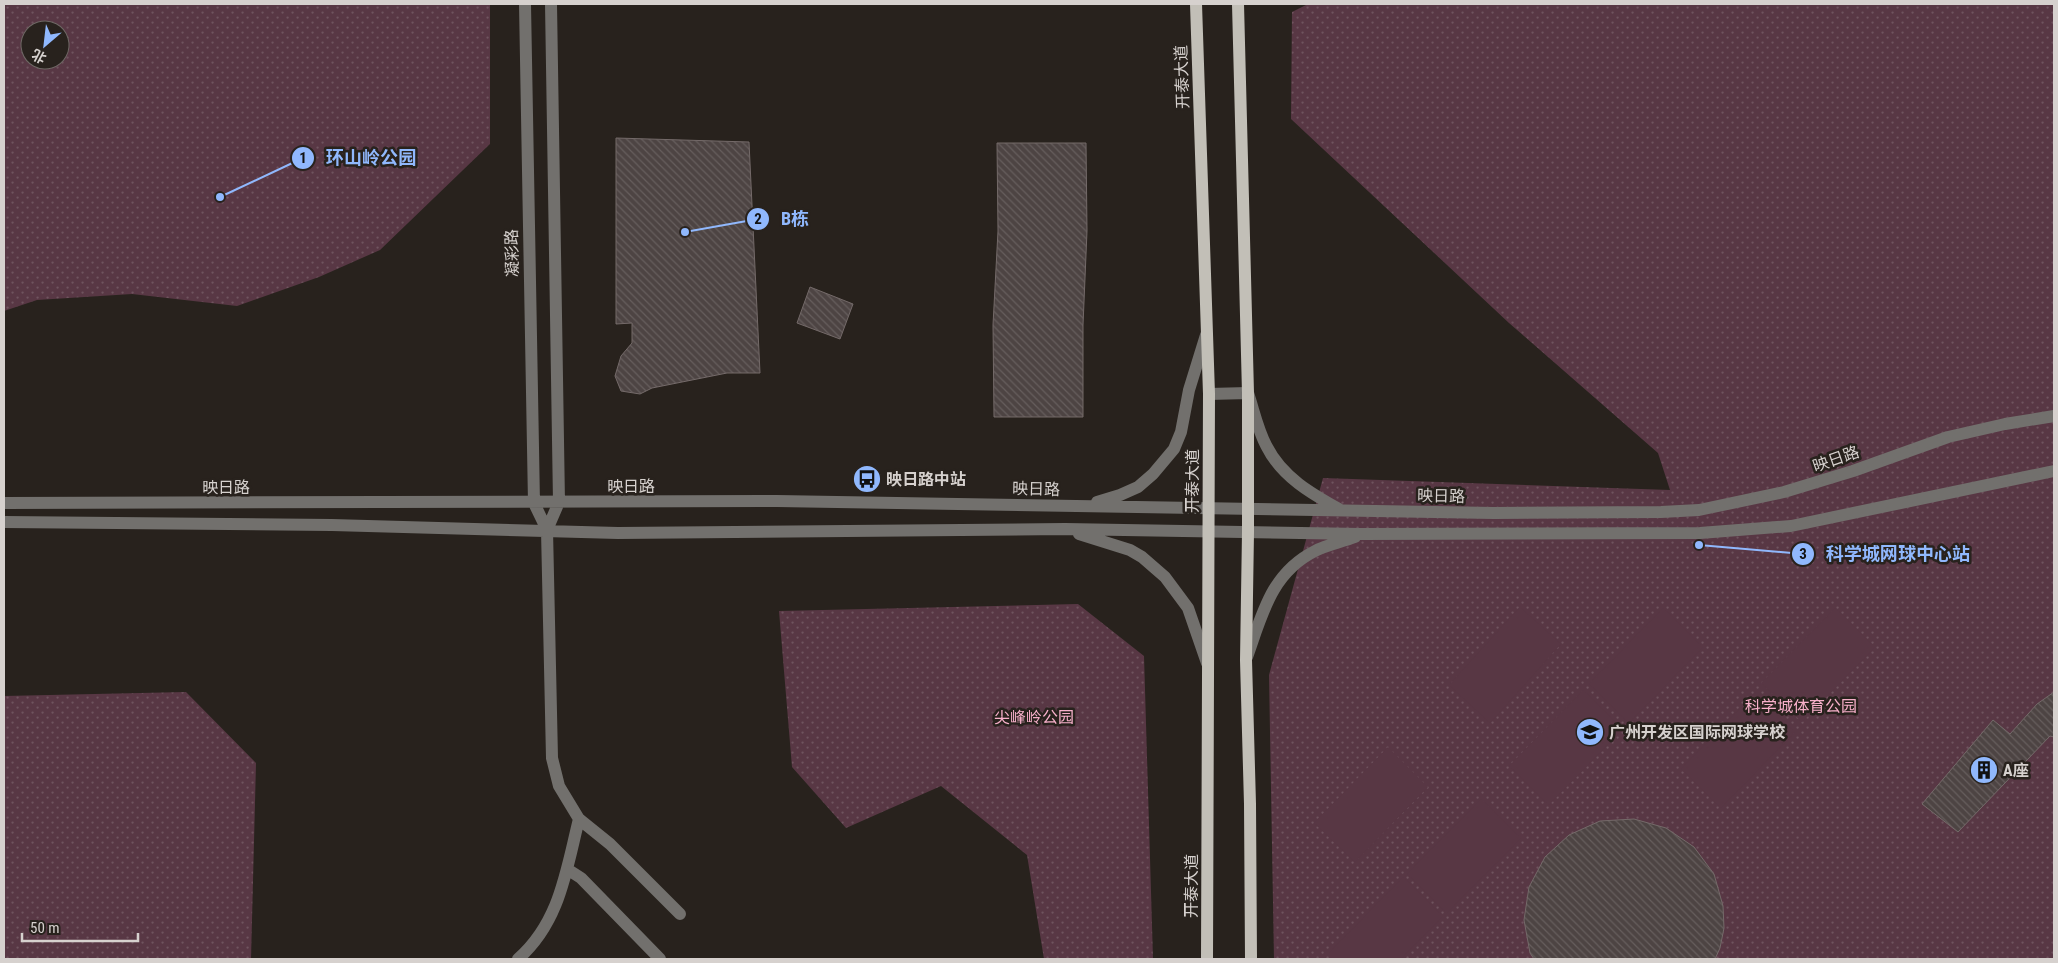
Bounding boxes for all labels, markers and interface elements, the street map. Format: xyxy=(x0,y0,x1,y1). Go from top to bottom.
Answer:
north arrow xyxy=(20,20,70,70)
street label: 开泰大道 xyxy=(1171,45,1193,109)
text: 北 xyxy=(29,46,49,67)
callout: 环山岭公园 xyxy=(291,141,426,174)
text: 环山岭公园 xyxy=(326,147,416,168)
text: 1 xyxy=(299,149,307,167)
callout: B栋 xyxy=(746,202,819,235)
text: B栋 xyxy=(781,208,809,229)
text: 2 xyxy=(754,210,762,228)
street label: 凝彩路 xyxy=(502,229,522,277)
street label: 映日路 xyxy=(1810,442,1862,476)
street label: 开泰大道 xyxy=(1183,449,1202,513)
bus stop icon: 映日路中站 xyxy=(852,464,882,494)
place label: 映日路中站 xyxy=(886,470,966,489)
street label: 映日路 xyxy=(607,477,655,496)
street label: 映日路 xyxy=(202,478,250,497)
street label: 映日路 xyxy=(1012,479,1060,499)
street label: 映日路 xyxy=(1417,486,1465,506)
callout: 科学城网球中心站 xyxy=(1791,537,1980,570)
text: 科学城网球中心站 xyxy=(1826,543,1970,564)
text: 3 xyxy=(1799,545,1807,563)
park label: 科学城体育公园 xyxy=(1745,697,1857,716)
park label: 尖峰岭公园 xyxy=(994,708,1074,727)
school or university icon: 广州开发区国际网球学校 xyxy=(1575,717,1605,747)
place label: 广州开发区国际网球学校 xyxy=(1609,723,1786,742)
building icon: A座 xyxy=(1969,755,1999,785)
place label: A座 xyxy=(2003,761,2029,780)
street label: 开泰大道 xyxy=(1182,854,1201,918)
scale bar xyxy=(22,910,139,942)
text: 50 m xyxy=(30,919,60,937)

